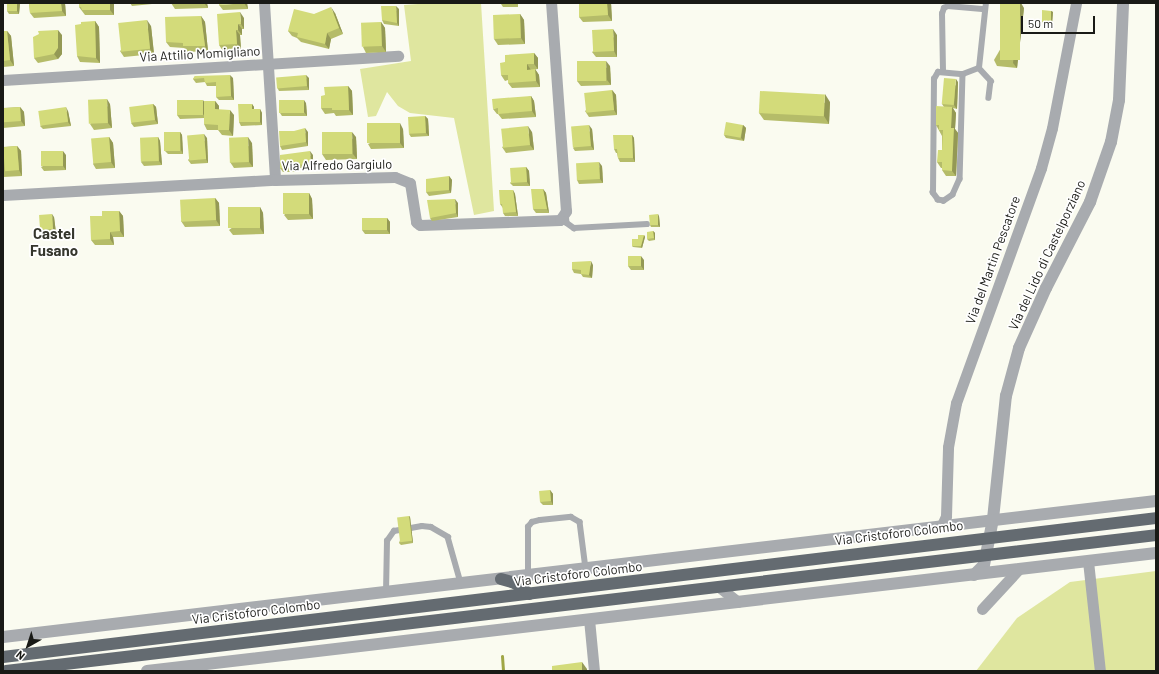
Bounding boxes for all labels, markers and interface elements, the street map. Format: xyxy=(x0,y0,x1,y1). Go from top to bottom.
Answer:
scale bar xyxy=(1023,8,1097,34)
text: 50 m xyxy=(1028,16,1053,30)
street label: Via Attilio Momigliano xyxy=(139,43,261,65)
street label: Via Alfredo Gargiulo xyxy=(282,156,392,174)
street label: Via del Lido di Castelporziano xyxy=(1005,177,1089,333)
street label: Via del Martin Pescatore xyxy=(963,194,1023,326)
district label: Castel Fusano xyxy=(30,224,78,259)
street label: Via Cristoforo Colombo xyxy=(834,517,964,549)
street label: Via Cristoforo Colombo xyxy=(513,558,643,590)
street label: Via Cristoforo Colombo xyxy=(191,596,321,628)
north arrow xyxy=(8,626,48,666)
text: N xyxy=(13,648,27,663)

